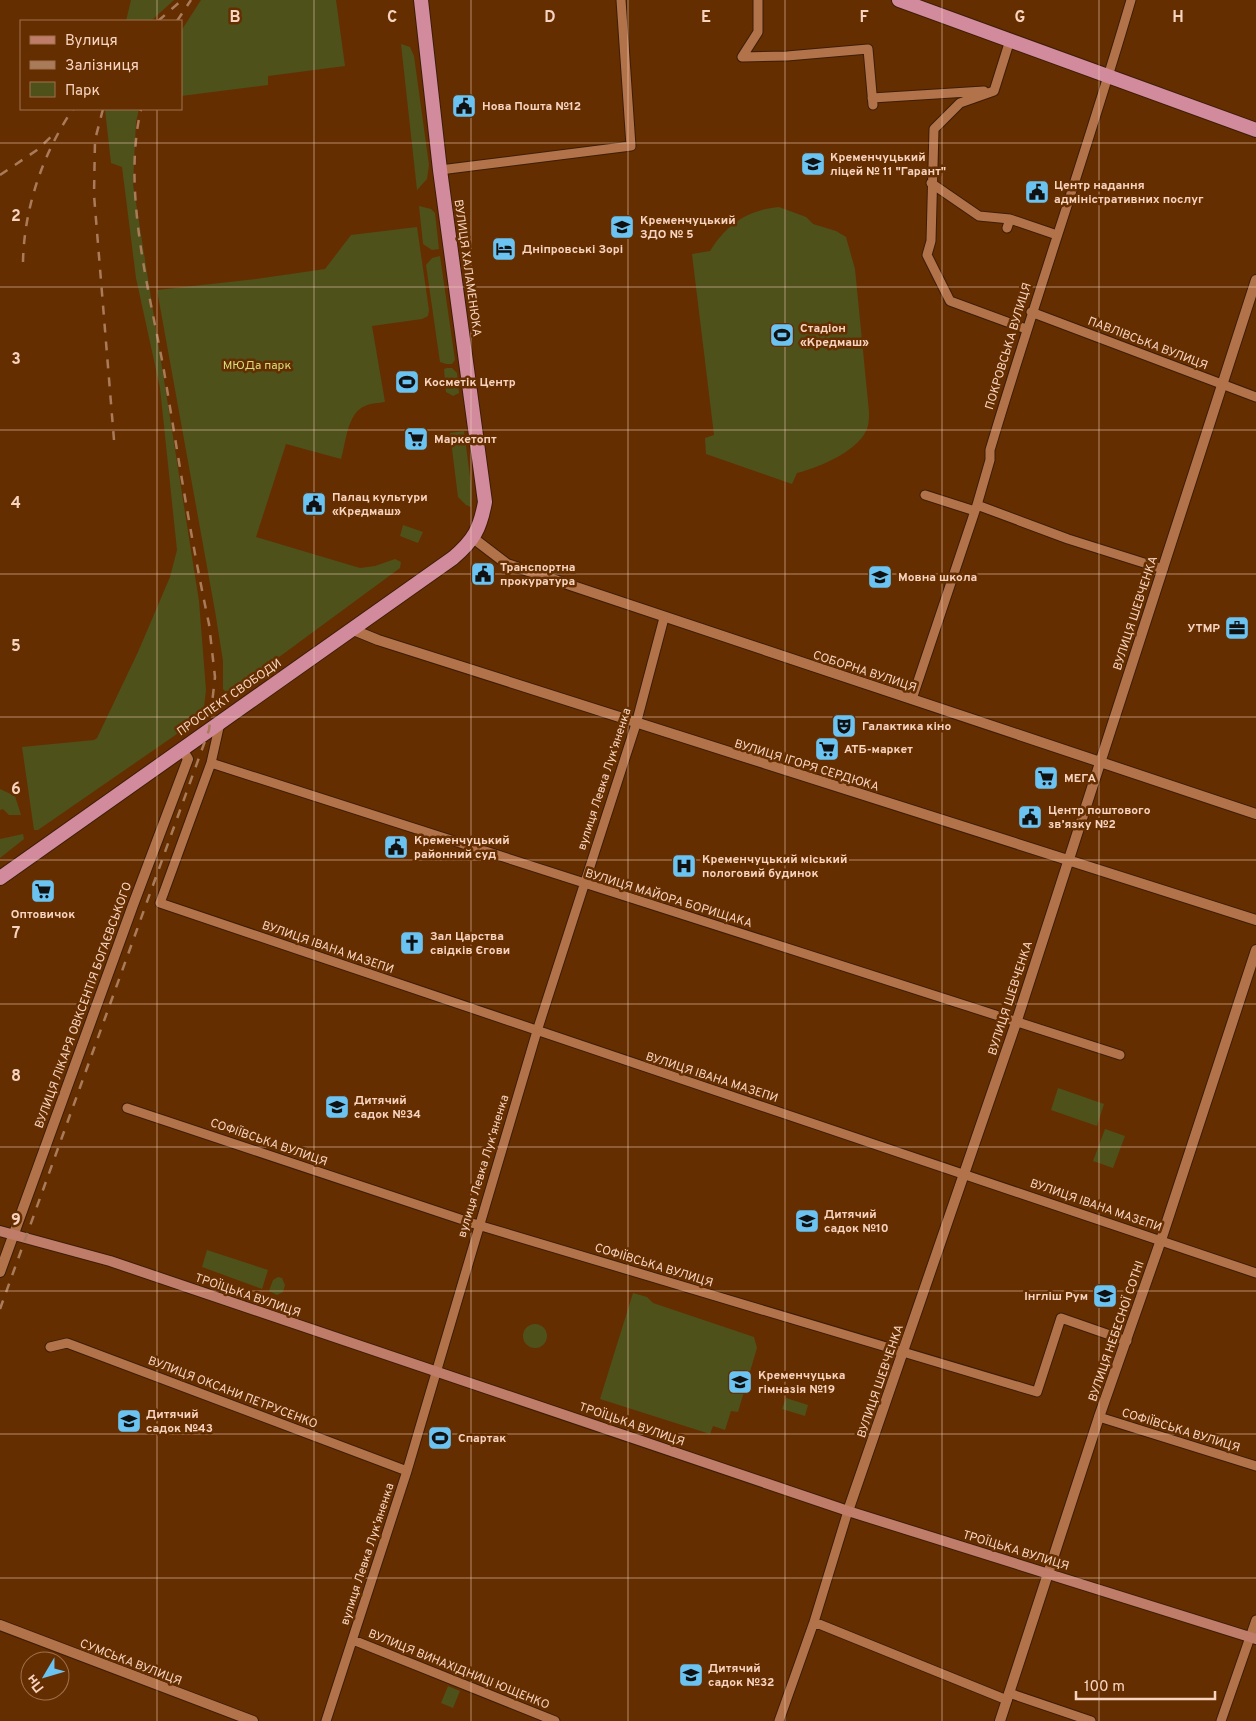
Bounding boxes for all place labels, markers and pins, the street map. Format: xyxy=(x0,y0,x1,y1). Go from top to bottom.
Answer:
public building icon: Нова Пошта №12 xyxy=(451,93,477,119)
place label: Нова Пошта №12 xyxy=(482,99,581,115)
place label: Кременчуцький ліцей № 11 "Гарант" xyxy=(830,150,946,180)
school or university icon: Кременчуцький ліцей № 11 "Гарант" xyxy=(800,151,826,177)
place label: Центр надання адміністративних послуг xyxy=(1054,178,1204,208)
public building icon: Центр надання адміністративних послуг xyxy=(1024,179,1050,205)
place label: Кременчуцький ЗДО № 5 xyxy=(640,213,736,243)
school or university icon: Кременчуцький ЗДО № 5 xyxy=(609,214,635,240)
hotel icon: Дніпровські Зорі xyxy=(491,236,517,262)
place label: Дніпровські Зорі xyxy=(522,242,623,258)
place label: Стадіон «Кредмаш» xyxy=(800,321,869,351)
sports icon: Стадіон «Кредмаш» xyxy=(769,322,795,348)
sports icon: Косметік Центр xyxy=(394,369,420,395)
place label: Косметік Центр xyxy=(424,375,516,391)
supermarket icon: Маркетопт xyxy=(403,426,429,452)
place label: Маркетопт xyxy=(434,432,497,448)
place label: Палац культури «Кредмаш» xyxy=(332,490,428,520)
public building icon: Палац культури «Кредмаш» xyxy=(301,491,327,517)
place label: Транспортна прокуратура xyxy=(500,560,576,590)
public building icon: Транспортна прокуратура xyxy=(470,561,496,587)
school or university icon: Мовна школа xyxy=(867,564,893,590)
place label: Мовна школа xyxy=(898,570,977,586)
office icon: УТМР xyxy=(1224,615,1250,641)
place label: УТМР xyxy=(1187,621,1220,637)
theatre icon: Галактика кіно xyxy=(831,713,857,739)
place label: Галактика кіно xyxy=(862,719,951,735)
supermarket icon: АТБ-маркет xyxy=(814,736,840,762)
place label: АТБ-маркет xyxy=(844,742,913,758)
supermarket icon: МЕГА xyxy=(1033,765,1059,791)
place label: МЕГА xyxy=(1064,771,1096,787)
place label: Центр поштового зв’язку №2 xyxy=(1048,803,1151,833)
public building icon: Центр поштового зв’язку №2 xyxy=(1017,804,1043,830)
place label: Кременчуцький районний суд xyxy=(414,833,510,863)
public building icon: Кременчуцький районний суд xyxy=(383,834,409,860)
place label: Кременчуцький міський пологовий будинок xyxy=(702,852,847,882)
hospital icon: Кременчуцький міський пологовий будинок xyxy=(671,853,697,879)
supermarket icon: Оптовичок xyxy=(30,878,56,904)
place label: Оптовичок xyxy=(11,907,75,923)
place label: Зал Царства свідків Єгови xyxy=(430,929,510,959)
church icon: Зал Царства свідків Єгови xyxy=(399,930,425,956)
place label: Дитячий садок №34 xyxy=(354,1093,421,1123)
school or university icon: Дитячий садок №34 xyxy=(324,1094,350,1120)
place label: Дитячий садок №10 xyxy=(824,1207,889,1237)
school or university icon: Дитячий садок №10 xyxy=(794,1208,820,1234)
school or university icon: Інгліш Рум xyxy=(1092,1283,1118,1309)
place label: Інгліш Рум xyxy=(1024,1289,1088,1305)
place label: Кременчуцька гімназія №19 xyxy=(758,1368,845,1398)
school or university icon: Кременчуцька гімназія №19 xyxy=(727,1369,753,1395)
place label: Дитячий садок №43 xyxy=(146,1407,213,1437)
school or university icon: Дитячий садок №43 xyxy=(116,1408,142,1434)
sports icon: Спартак xyxy=(427,1425,453,1451)
place label: Спартак xyxy=(458,1431,506,1447)
place label: Дитячий садок №32 xyxy=(708,1661,774,1691)
school or university icon: Дитячий садок №32 xyxy=(678,1662,704,1688)

